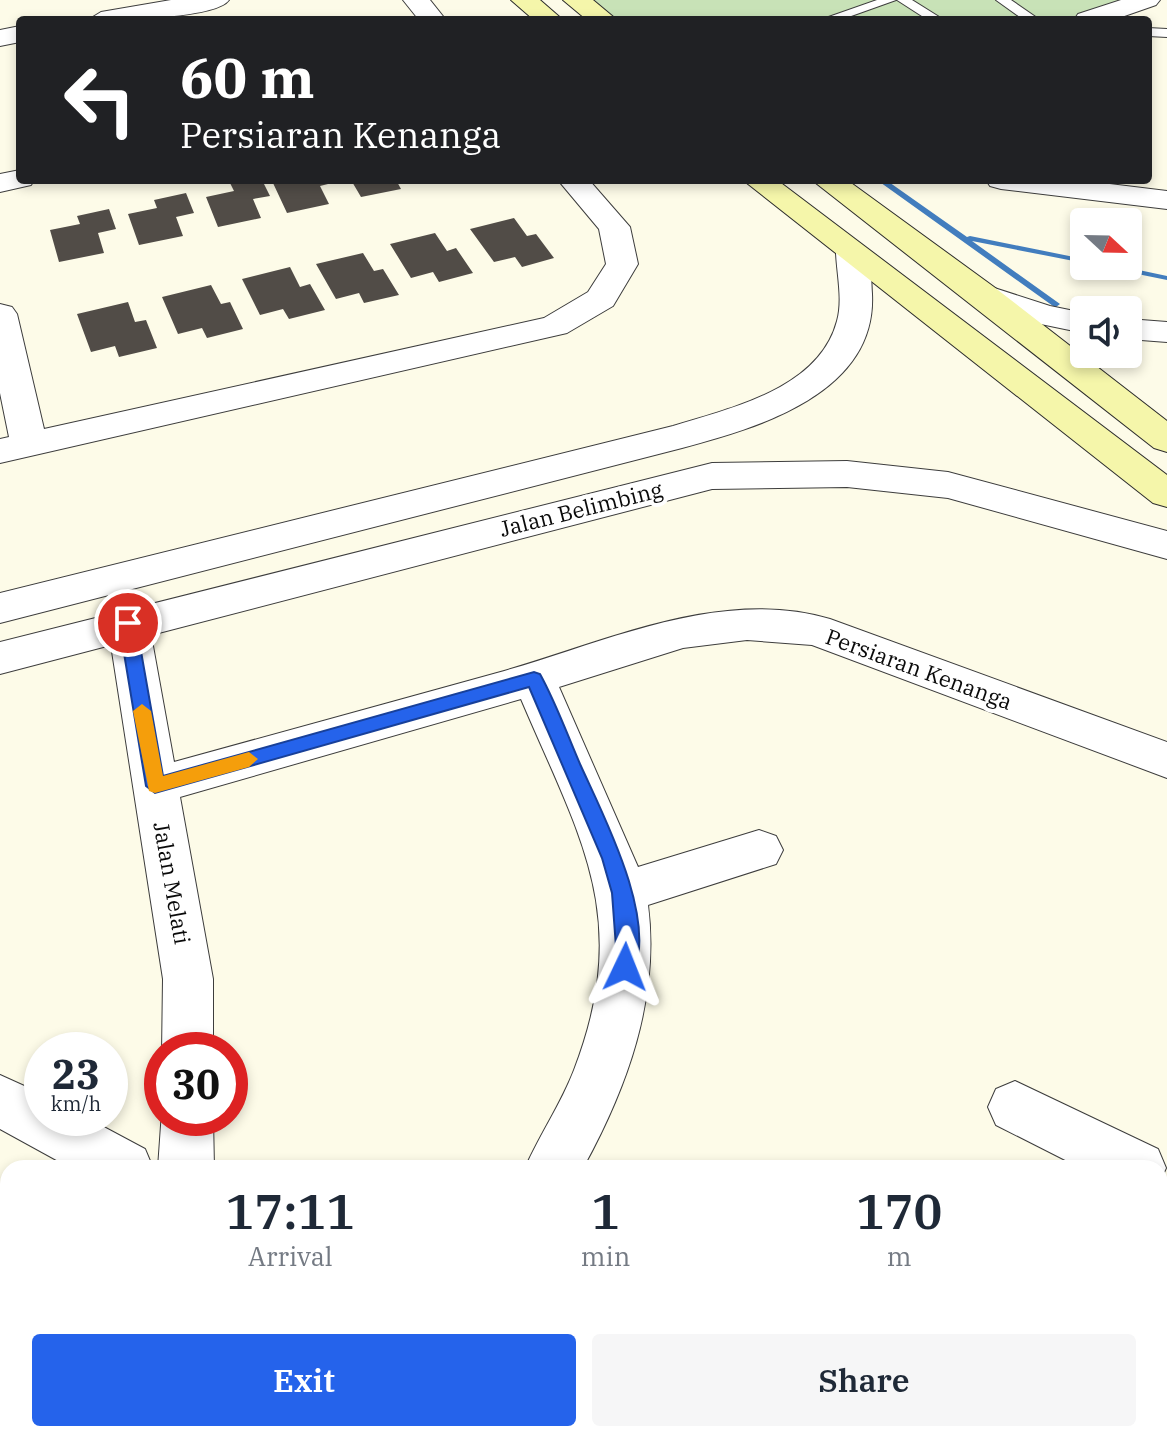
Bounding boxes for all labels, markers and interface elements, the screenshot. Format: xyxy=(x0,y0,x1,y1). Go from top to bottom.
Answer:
text: 60 m xyxy=(180,41,315,113)
icon: left xyxy=(48,48,152,152)
text: Persiaran Kenanga xyxy=(180,111,501,158)
north arrow xyxy=(1070,208,1142,280)
map controls xyxy=(1070,208,1142,368)
button: sound xyxy=(1070,296,1142,368)
street label: Jalan Belimbing xyxy=(496,474,665,543)
pin xyxy=(94,589,162,657)
icon: arrive xyxy=(106,601,150,645)
street label: Persiaran Kenanga xyxy=(822,621,1016,716)
street label: Jalan Melati xyxy=(147,819,198,946)
position arrow xyxy=(583,925,667,1009)
speed limit sign: 30 xyxy=(144,1032,248,1136)
text: 23 xyxy=(52,1048,100,1100)
text: km/h xyxy=(51,1090,101,1117)
text: 17:11 xyxy=(226,1180,355,1242)
text: 1 xyxy=(591,1180,620,1242)
text: 170 xyxy=(856,1180,942,1242)
text: Arrival xyxy=(248,1239,333,1273)
text: min xyxy=(581,1239,630,1273)
text: m xyxy=(887,1239,912,1273)
button: Exit xyxy=(32,1334,576,1426)
button: Share xyxy=(592,1334,1136,1426)

